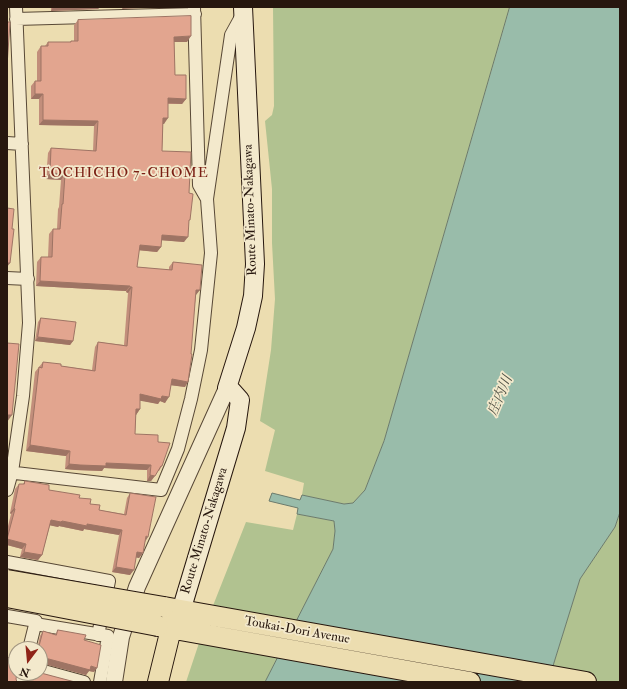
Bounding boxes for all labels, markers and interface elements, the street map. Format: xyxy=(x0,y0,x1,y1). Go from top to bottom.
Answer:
street label: Route Minato-Nakagawa xyxy=(241,144,261,276)
district label: TOCHICHO 7-CHOME xyxy=(39,166,209,182)
water label: 庄内川 xyxy=(485,373,517,419)
street label: Route Minato-Nakagawa xyxy=(178,466,232,596)
street label: Toukai-Dori Avenue xyxy=(243,614,351,648)
north arrow xyxy=(8,641,48,681)
text: N xyxy=(18,664,31,680)

